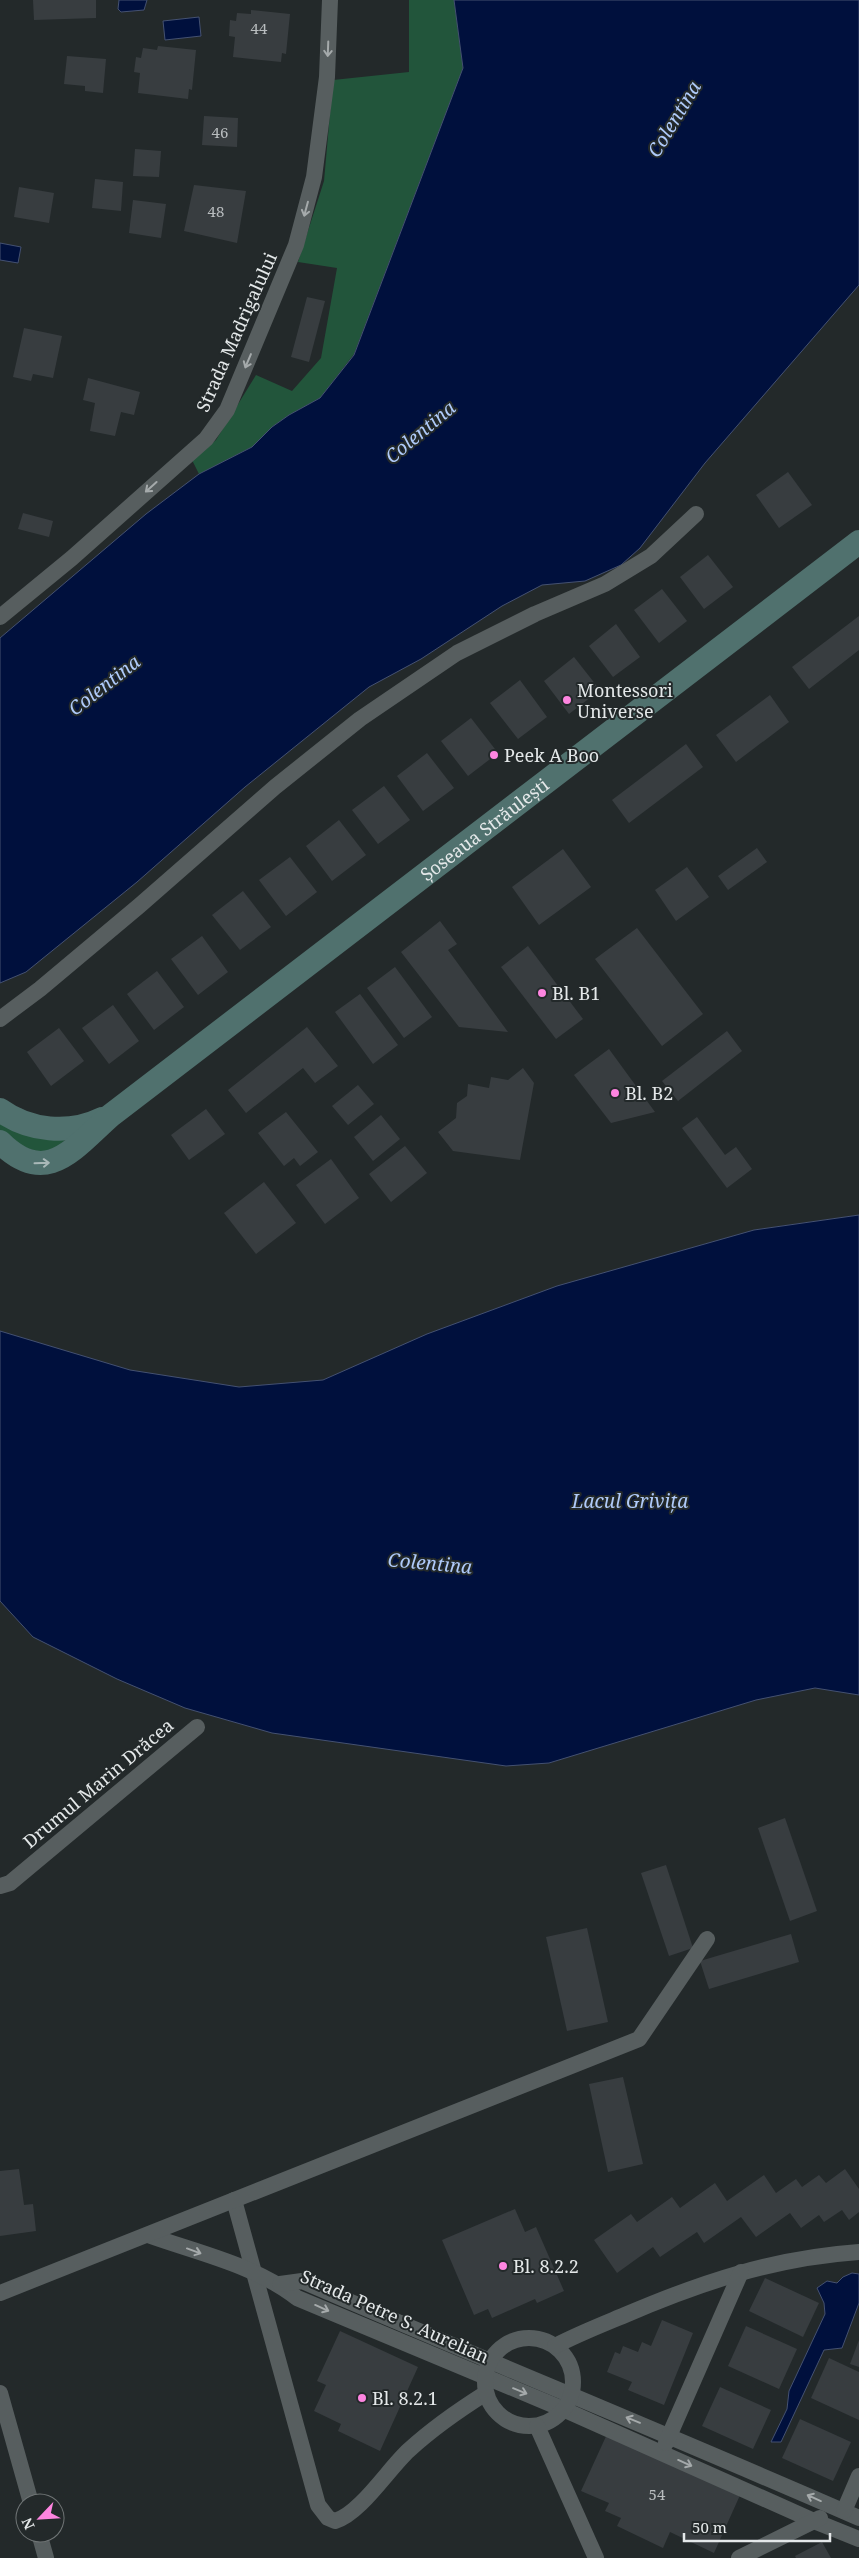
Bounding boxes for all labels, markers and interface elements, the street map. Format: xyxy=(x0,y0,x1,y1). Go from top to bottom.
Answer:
house number: 44 xyxy=(251,18,268,38)
one-way arrow xyxy=(323,40,332,56)
water label: Colentina xyxy=(641,76,707,162)
house number: 46 xyxy=(212,122,228,142)
house number: 48 xyxy=(208,201,224,221)
one-way arrow xyxy=(300,201,310,217)
street label: Strada Madrigalului xyxy=(190,248,282,416)
one-way arrow xyxy=(242,353,252,368)
water label: Colentina xyxy=(379,395,461,469)
one-way arrow xyxy=(144,482,157,493)
water label: Colentina xyxy=(63,649,145,721)
place label: Montessori Universe xyxy=(577,678,673,723)
marker: Montessori Universe xyxy=(561,694,573,706)
place label: Peek A Boo xyxy=(504,743,599,767)
marker: Peek A Boo xyxy=(488,749,500,761)
street label: Șoseaua Străulești xyxy=(415,772,553,886)
place label: Bl. B1 xyxy=(552,981,600,1005)
marker: Bl. B1 xyxy=(536,987,548,999)
place label: Bl. B2 xyxy=(625,1081,673,1105)
marker: Bl. B2 xyxy=(609,1087,621,1099)
one-way arrow xyxy=(33,1158,49,1167)
water label: Lacul Grivița xyxy=(571,1488,688,1514)
water label: Colentina xyxy=(387,1546,473,1580)
street label: Drumul Marin Drăcea xyxy=(18,1713,178,1853)
one-way arrow xyxy=(186,2247,201,2256)
place label: Bl. 8.2.2 xyxy=(513,2254,579,2278)
marker: Bl. 8.2.2 xyxy=(497,2260,509,2272)
street label: Strada Petre S. Aurelian xyxy=(297,2264,493,2369)
one-way arrow xyxy=(314,2304,329,2314)
place label: Bl. 8.2.1 xyxy=(372,2386,438,2410)
one-way arrow xyxy=(512,2387,527,2397)
marker: Bl. 8.2.1 xyxy=(356,2392,368,2404)
one-way arrow xyxy=(626,2415,641,2424)
one-way arrow xyxy=(677,2458,692,2468)
house number: 54 xyxy=(649,2484,666,2504)
north arrow xyxy=(15,2493,65,2543)
one-way arrow xyxy=(807,2493,822,2503)
scale bar xyxy=(684,2510,830,2542)
text: N xyxy=(17,2515,39,2533)
text: 50 m xyxy=(692,2517,727,2537)

